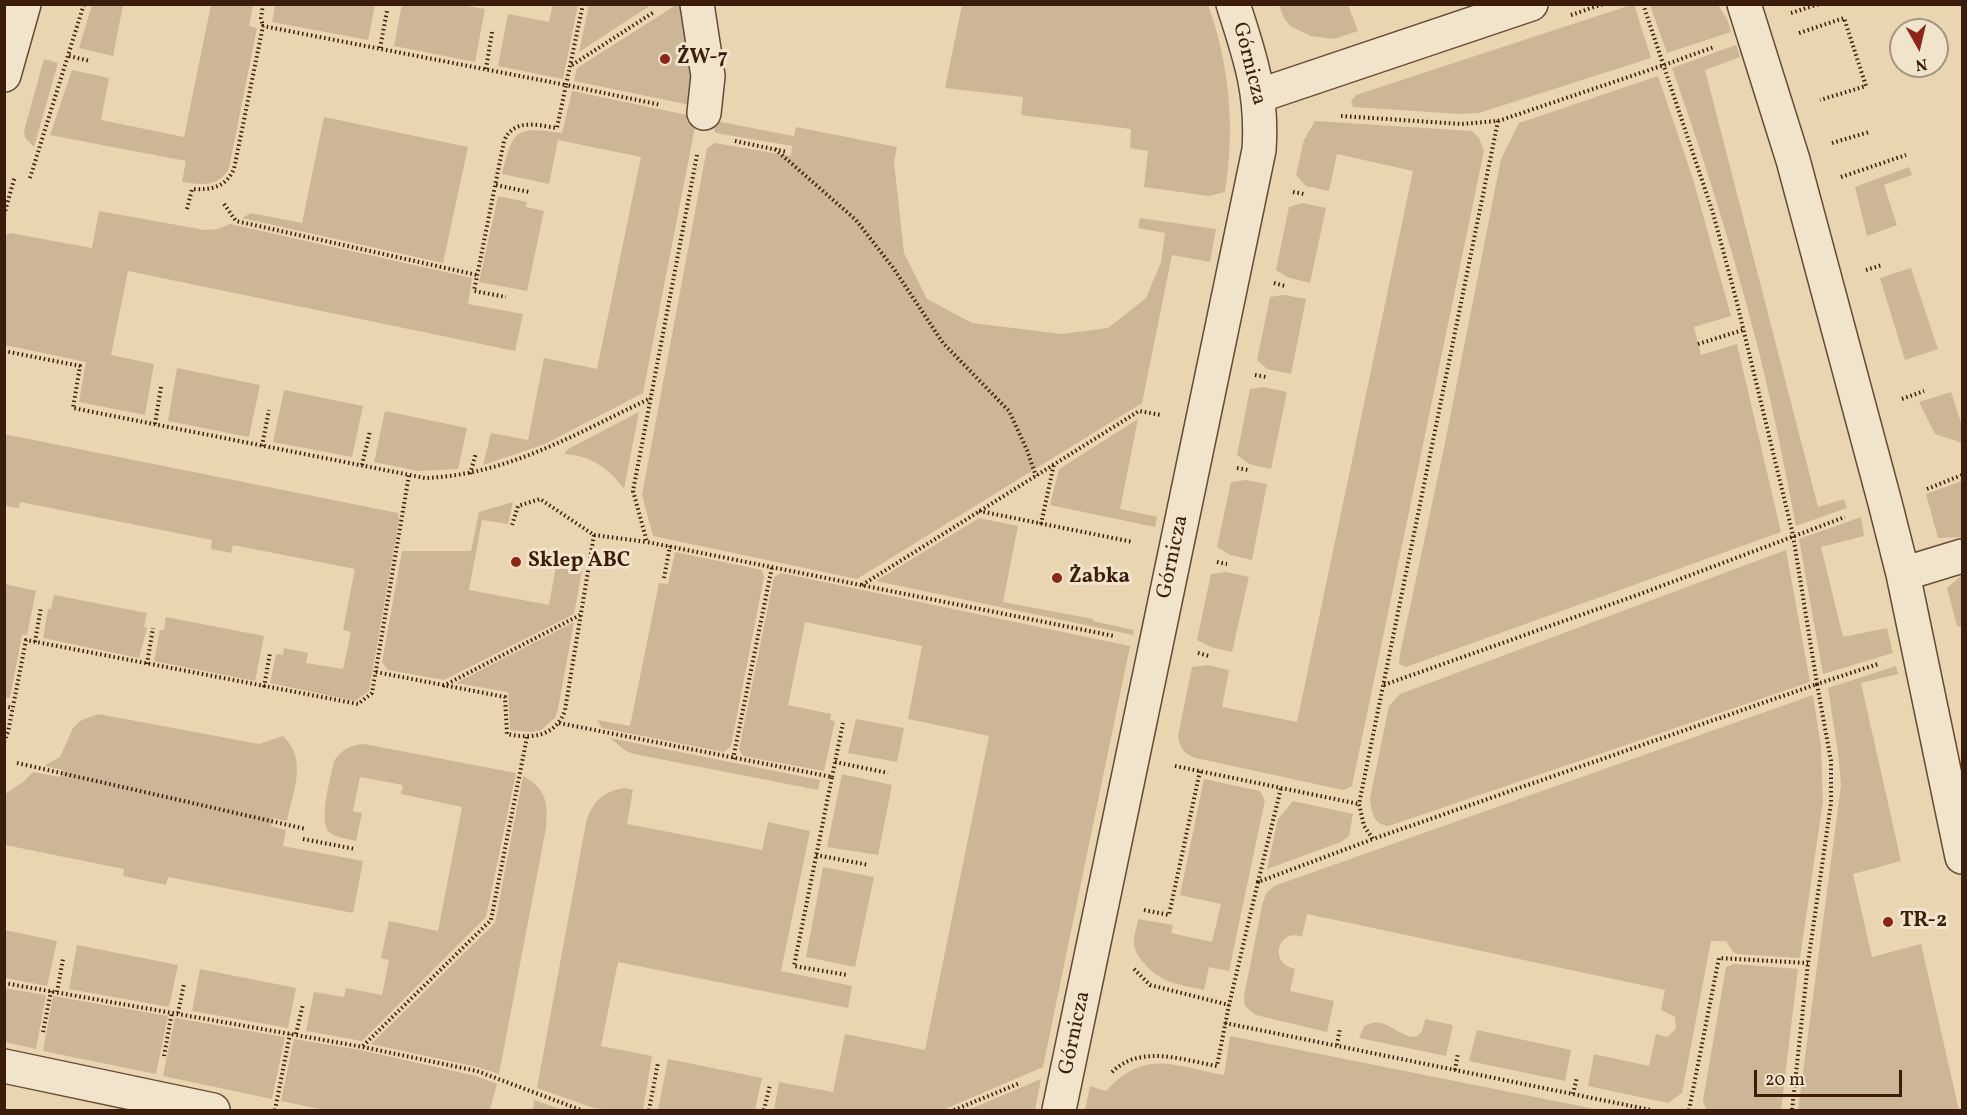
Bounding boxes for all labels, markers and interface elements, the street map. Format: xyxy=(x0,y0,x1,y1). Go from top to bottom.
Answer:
north arrow xyxy=(1889,18,1949,78)
street label: Górnicza xyxy=(1226,20,1270,108)
place label: ŻW-7 xyxy=(677,46,728,72)
marker: ŻW-7 xyxy=(658,52,672,66)
text: N xyxy=(1914,52,1929,76)
street label: Górnicza xyxy=(1153,513,1195,601)
place label: Sklep ABC xyxy=(528,549,630,575)
marker: Sklep ABC xyxy=(509,555,523,569)
place label: Żabka xyxy=(1069,565,1130,591)
marker: Żabka xyxy=(1050,571,1064,585)
place label: TR-2 xyxy=(1900,909,1947,935)
marker: TR-2 xyxy=(1881,915,1895,929)
street label: Górnicza xyxy=(1055,989,1097,1077)
scale bar xyxy=(1757,1058,1906,1096)
text: 20 m xyxy=(1765,1068,1805,1093)

